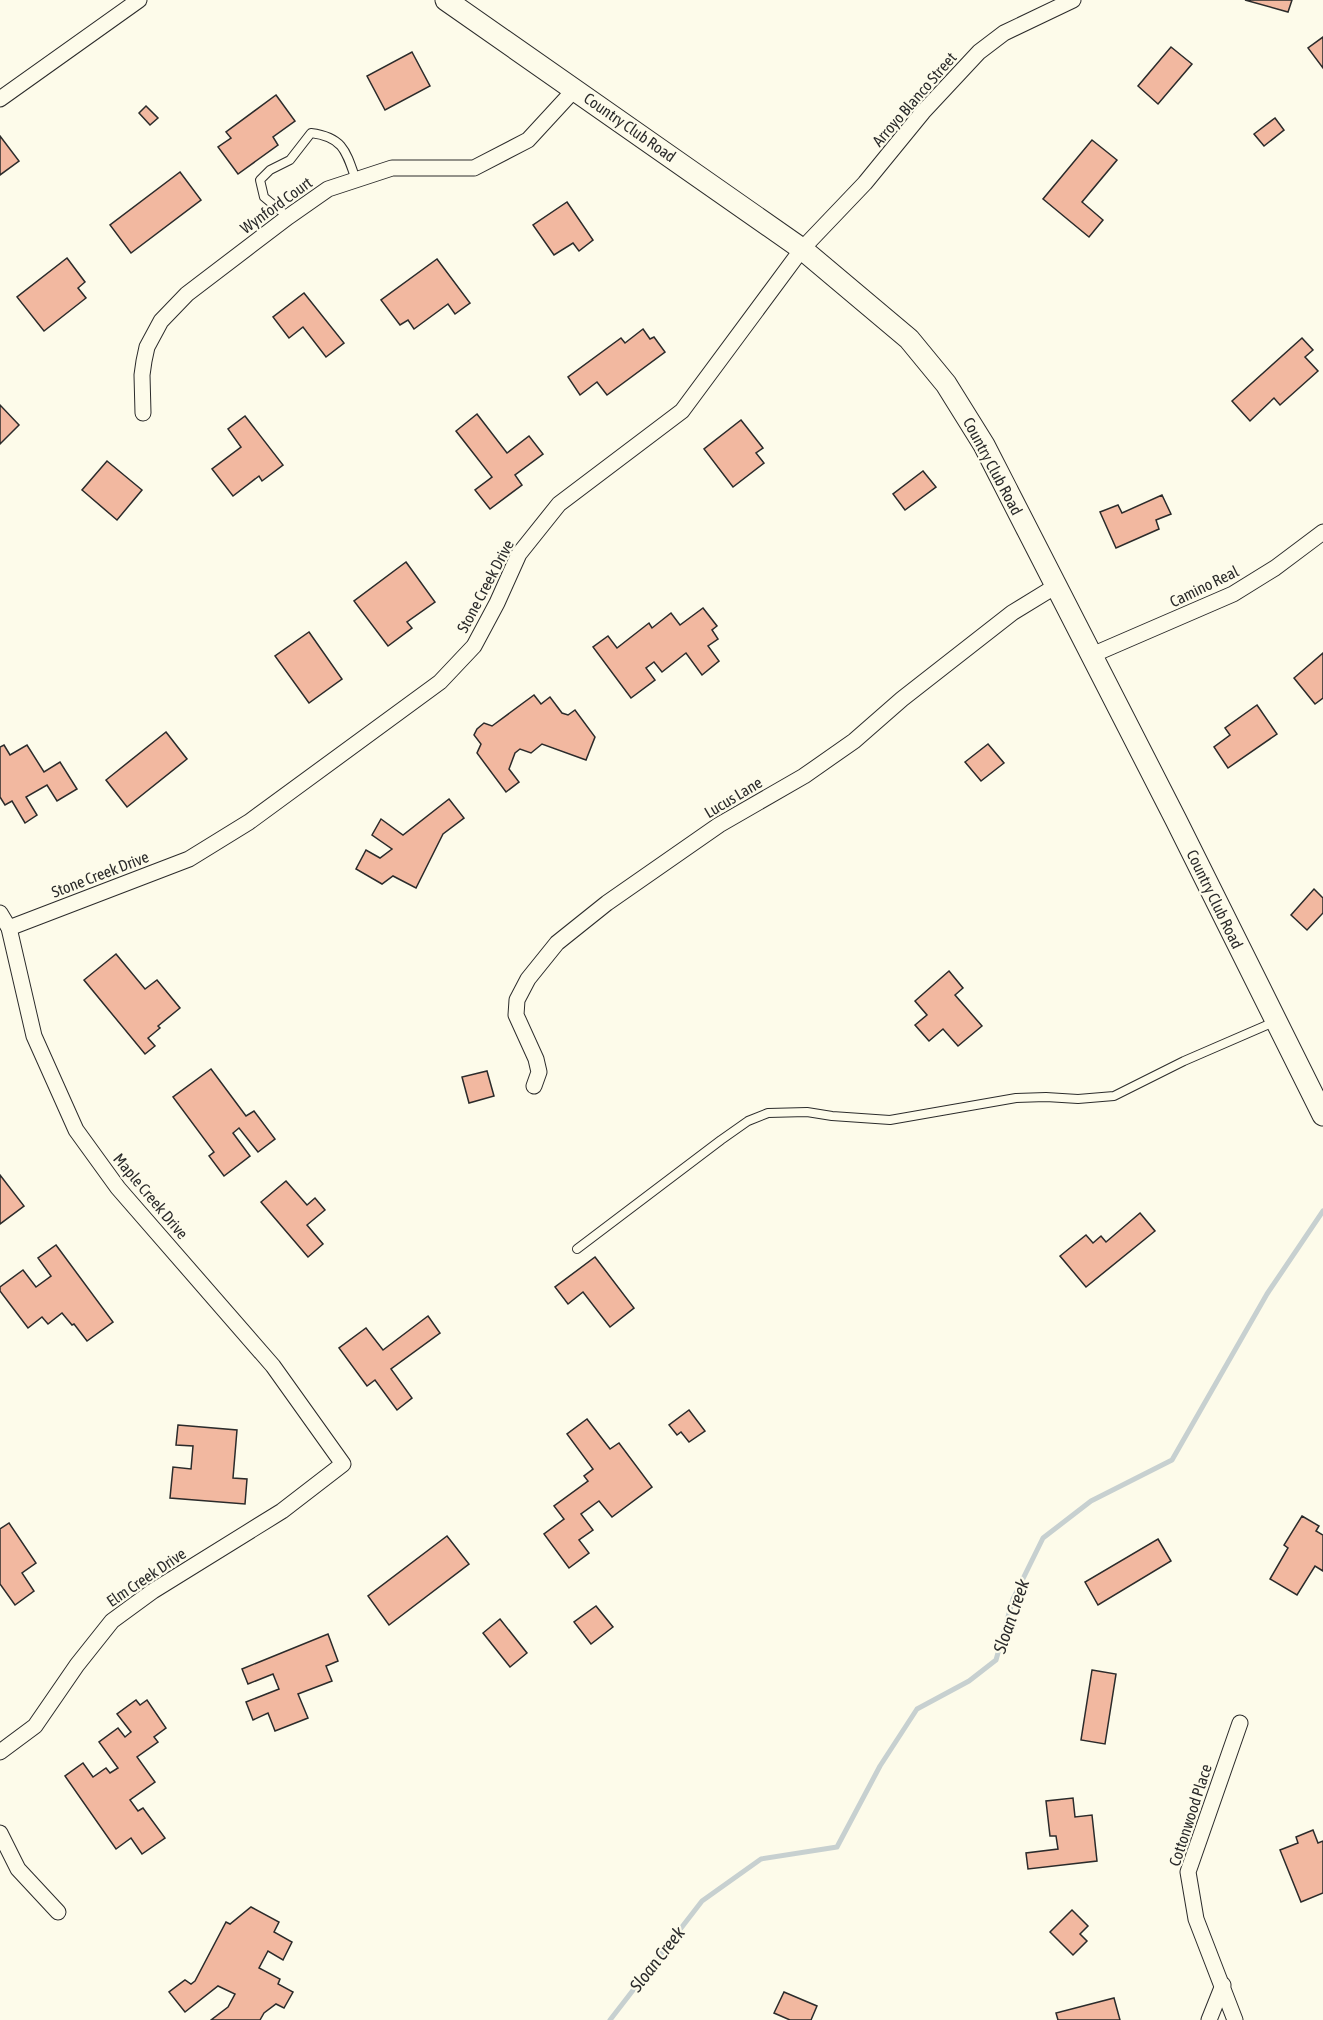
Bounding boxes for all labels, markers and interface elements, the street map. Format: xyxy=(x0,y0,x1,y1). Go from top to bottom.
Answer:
street label: Arroyo Blanco Street xyxy=(868,48,961,150)
street label: Country Club Road xyxy=(580,89,679,166)
street label: Wynford Court xyxy=(237,173,316,238)
street label: Country Club Road xyxy=(959,414,1026,518)
street label: Stone Creek Drive xyxy=(453,536,517,636)
street label: Camino Real xyxy=(1167,561,1242,610)
street label: Lucus Lane xyxy=(701,773,765,821)
street label: Stone Creek Drive xyxy=(49,847,151,901)
street label: Country Club Road xyxy=(1182,847,1247,952)
street label: Maple Creek Drive xyxy=(109,1150,192,1243)
street label: Elm Creek Drive xyxy=(103,1544,189,1610)
water label: Sloan Creek xyxy=(988,1575,1034,1657)
street label: Cottonwood Place xyxy=(1165,1762,1215,1868)
water label: Sloan Creek xyxy=(624,1921,690,1997)

